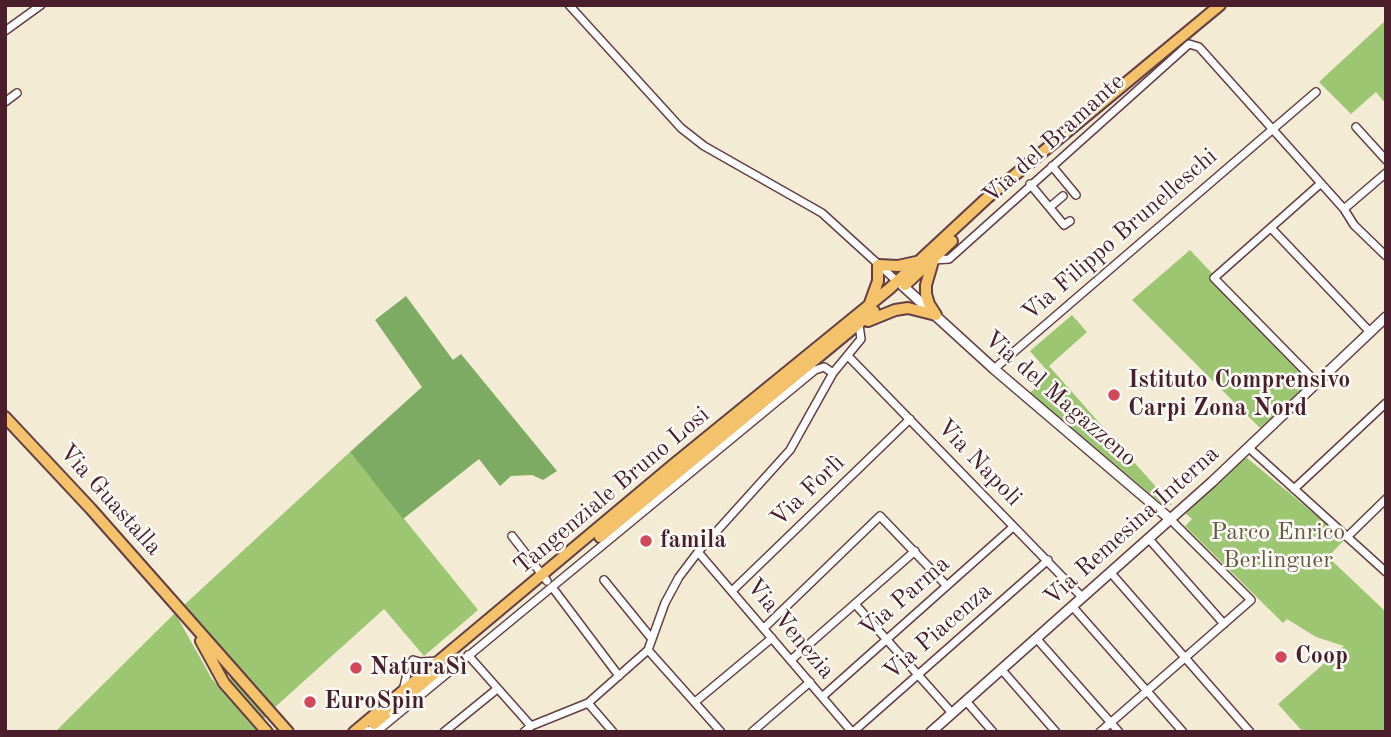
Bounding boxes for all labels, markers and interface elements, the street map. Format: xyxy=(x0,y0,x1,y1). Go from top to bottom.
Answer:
street label: Via del Bramante xyxy=(977,68,1131,210)
street label: Via Filippo Brunelleschi xyxy=(1016,142,1224,328)
street label: Via del Magazzeno xyxy=(978,325,1142,473)
place label: Istituto Comprensivo Carpi Zona Nord xyxy=(1128,367,1350,423)
marker: Istituto Comprensivo Carpi Zona Nord xyxy=(1106,387,1122,403)
street label: Tangenziale Bruno Losi xyxy=(508,401,716,581)
street label: Via Napoli xyxy=(930,413,1028,513)
street label: Via Guastalla xyxy=(52,438,168,562)
street label: Via Remesina Interna xyxy=(1038,440,1226,612)
street label: Via Forlì xyxy=(765,449,851,533)
park label: Parco Enrico Berlinguer xyxy=(1211,519,1345,575)
place label: famila xyxy=(660,527,726,555)
marker: famila xyxy=(638,533,654,549)
street label: Via Parma xyxy=(854,550,956,644)
street label: Via Venezia xyxy=(740,573,840,685)
street label: Via Piacenza xyxy=(878,577,998,687)
place label: Coop xyxy=(1295,643,1348,671)
marker: Coop xyxy=(1273,649,1289,665)
place label: NaturaSì xyxy=(370,654,467,682)
marker: NaturaSì xyxy=(348,660,364,676)
place label: EuroSpin xyxy=(324,688,425,716)
marker: EuroSpin xyxy=(302,694,318,710)

